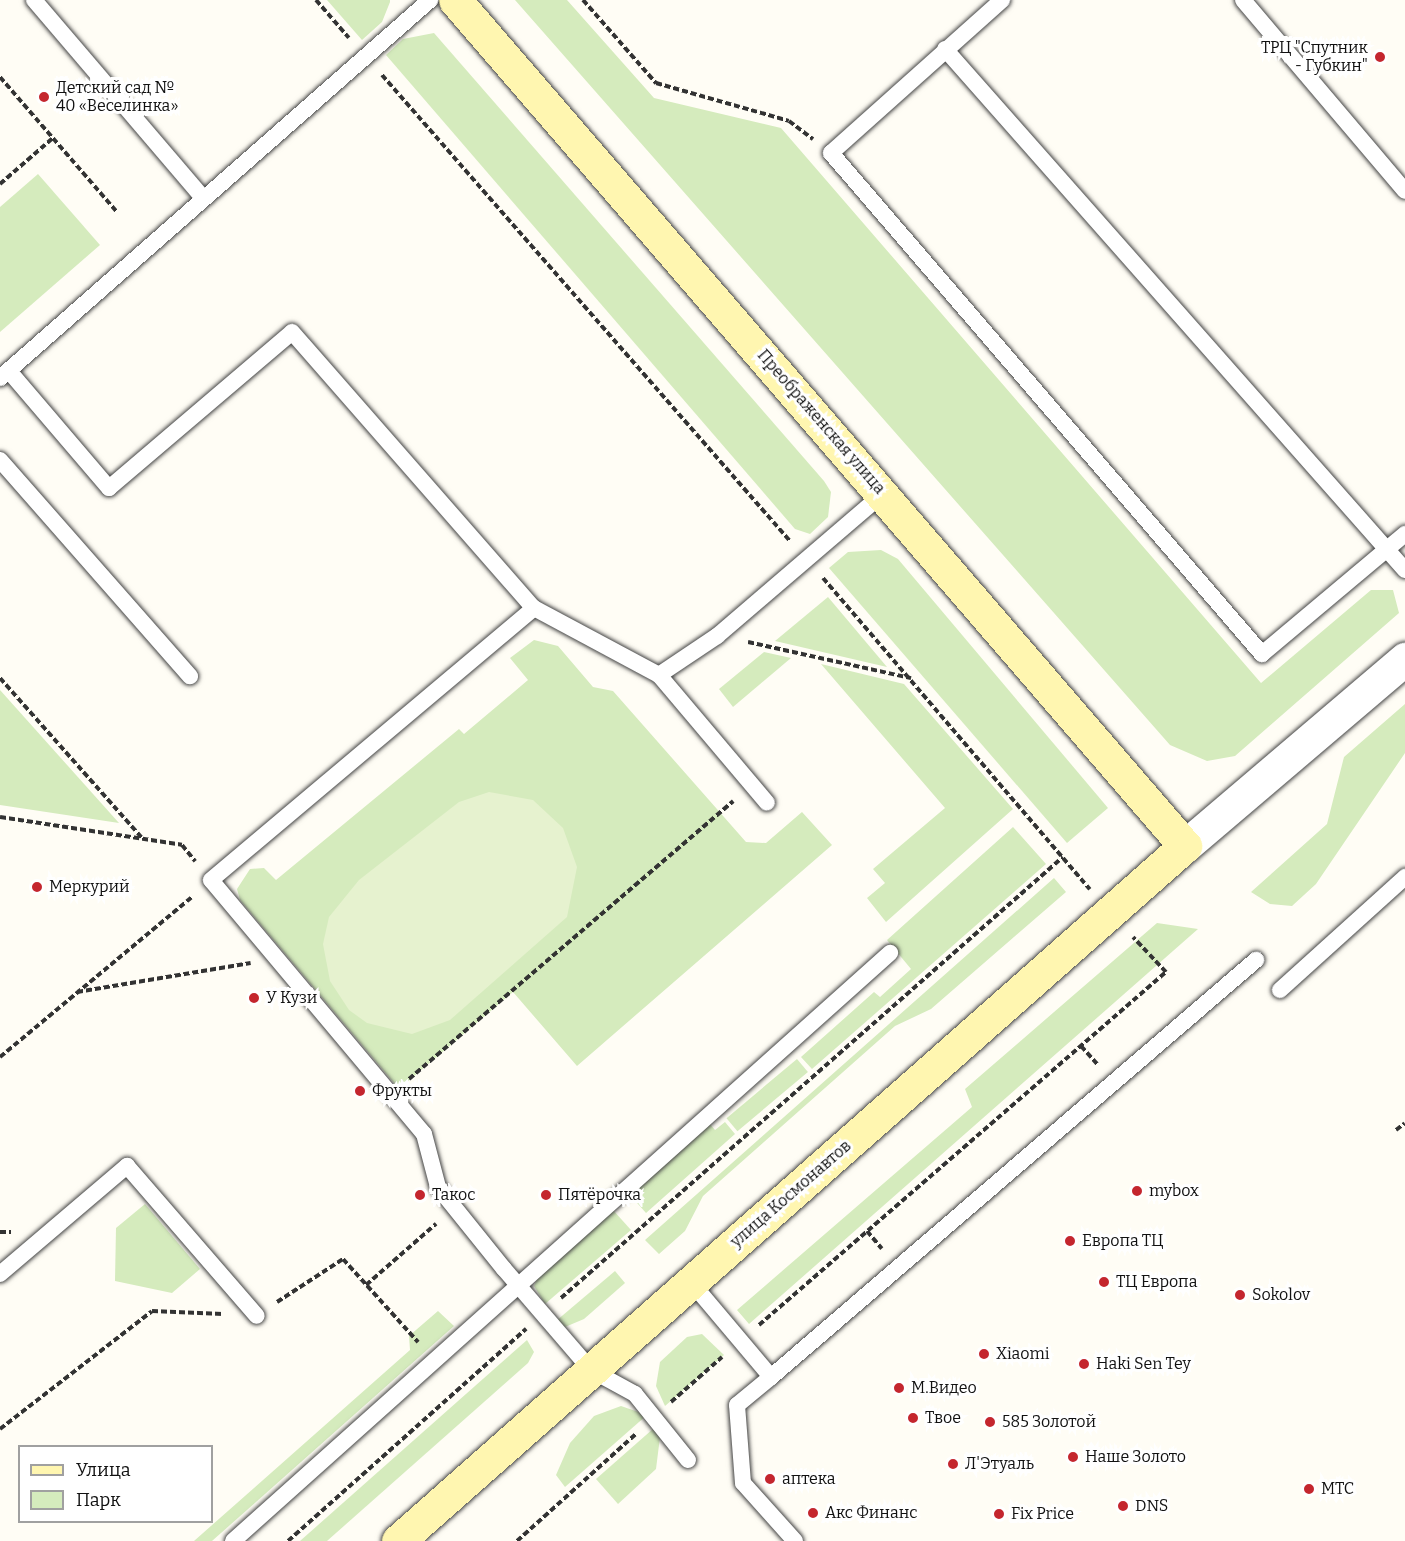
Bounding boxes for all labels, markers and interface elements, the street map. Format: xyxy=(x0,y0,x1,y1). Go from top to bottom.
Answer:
place label: ТРЦ "Спутник - Губкин" xyxy=(1261,38,1368,76)
marker: ТРЦ "Спутник - Губкин" xyxy=(1373,50,1387,64)
place label: Детский сад № 40 «Веселинка» xyxy=(56,78,178,116)
marker: Детский сад № 40 «Веселинка» xyxy=(37,90,51,104)
street label: Преображенская улица xyxy=(753,346,889,498)
place label: Меркурий xyxy=(49,877,130,897)
marker: Меркурий xyxy=(30,880,44,894)
place label: У Кузи xyxy=(266,988,317,1008)
marker: У Кузи xyxy=(247,991,261,1005)
place label: Фрукты xyxy=(372,1081,432,1101)
marker: Фрукты xyxy=(353,1084,367,1098)
street label: улица Космонавтов xyxy=(727,1136,855,1252)
place label: mybox xyxy=(1149,1181,1199,1201)
marker: mybox xyxy=(1130,1184,1144,1198)
place label: Такос xyxy=(432,1185,475,1205)
place label: Пятёрочка xyxy=(558,1185,641,1205)
marker: Такос xyxy=(413,1188,427,1202)
marker: Пятёрочка xyxy=(539,1188,553,1202)
place label: Европа ТЦ xyxy=(1082,1231,1163,1251)
marker: Европа ТЦ xyxy=(1063,1234,1077,1248)
place label: ТЦ Европа xyxy=(1116,1272,1197,1292)
marker: ТЦ Европа xyxy=(1097,1275,1111,1289)
place label: Sokolov xyxy=(1252,1285,1310,1305)
marker: Sokolov xyxy=(1233,1288,1247,1302)
place label: Xiaomi xyxy=(996,1344,1049,1364)
marker: Xiaomi xyxy=(977,1347,991,1361)
place label: Haki Sen Tey xyxy=(1096,1354,1191,1374)
marker: Haki Sen Tey xyxy=(1077,1357,1091,1371)
place label: М.Видео xyxy=(911,1378,977,1398)
marker: М.Видео xyxy=(892,1381,906,1395)
place label: Твое xyxy=(925,1408,961,1428)
marker: Твое xyxy=(906,1411,920,1425)
place label: 585 Золотой xyxy=(1002,1412,1096,1432)
marker: 585 Золотой xyxy=(983,1415,997,1429)
legend xyxy=(18,1445,213,1523)
place label: Наше Золото xyxy=(1085,1447,1186,1467)
marker: Наше Золото xyxy=(1066,1450,1080,1464)
place label: Л'Этуаль xyxy=(965,1454,1034,1474)
marker: Л'Этуаль xyxy=(946,1457,960,1471)
text: Улица xyxy=(76,1459,131,1481)
place label: аптека xyxy=(782,1469,836,1489)
marker: аптека xyxy=(763,1472,777,1486)
place label: МТС xyxy=(1321,1479,1354,1499)
marker: МТС xyxy=(1302,1482,1316,1496)
text: Парк xyxy=(76,1489,121,1511)
place label: DNS xyxy=(1135,1496,1168,1516)
marker: DNS xyxy=(1116,1499,1130,1513)
place label: Акс Финанс xyxy=(825,1503,917,1523)
place label: Fix Price xyxy=(1011,1504,1074,1524)
marker: Акс Финанс xyxy=(806,1506,820,1520)
marker: Fix Price xyxy=(992,1507,1006,1521)

